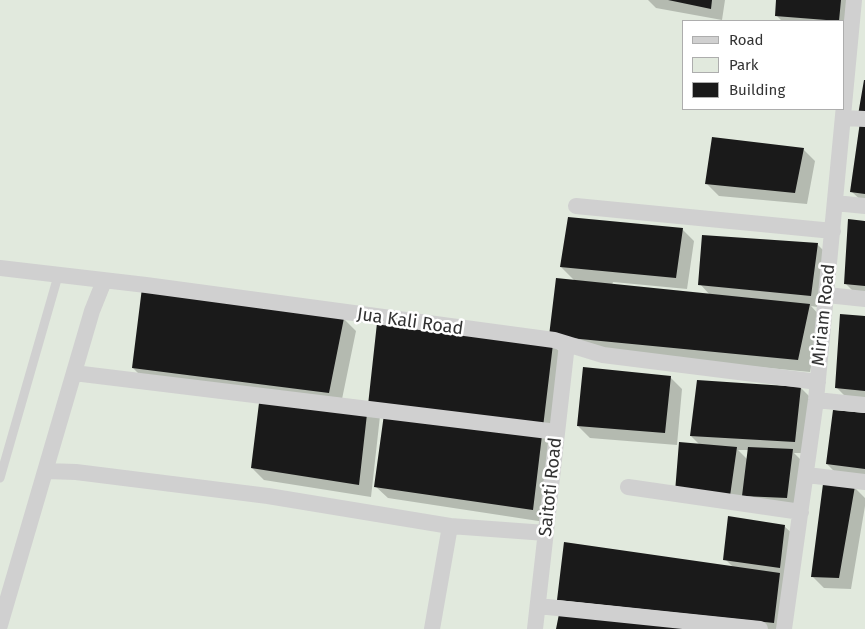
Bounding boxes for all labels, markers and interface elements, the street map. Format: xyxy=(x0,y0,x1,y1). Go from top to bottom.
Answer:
legend xyxy=(682,20,845,110)
text: Road xyxy=(729,31,764,49)
text: Park xyxy=(729,56,759,74)
text: Building xyxy=(729,81,785,99)
street label: Miriam Road xyxy=(808,263,840,367)
street label: Jua Kali Road xyxy=(355,304,465,340)
street label: Saitoti Road xyxy=(535,437,567,537)

